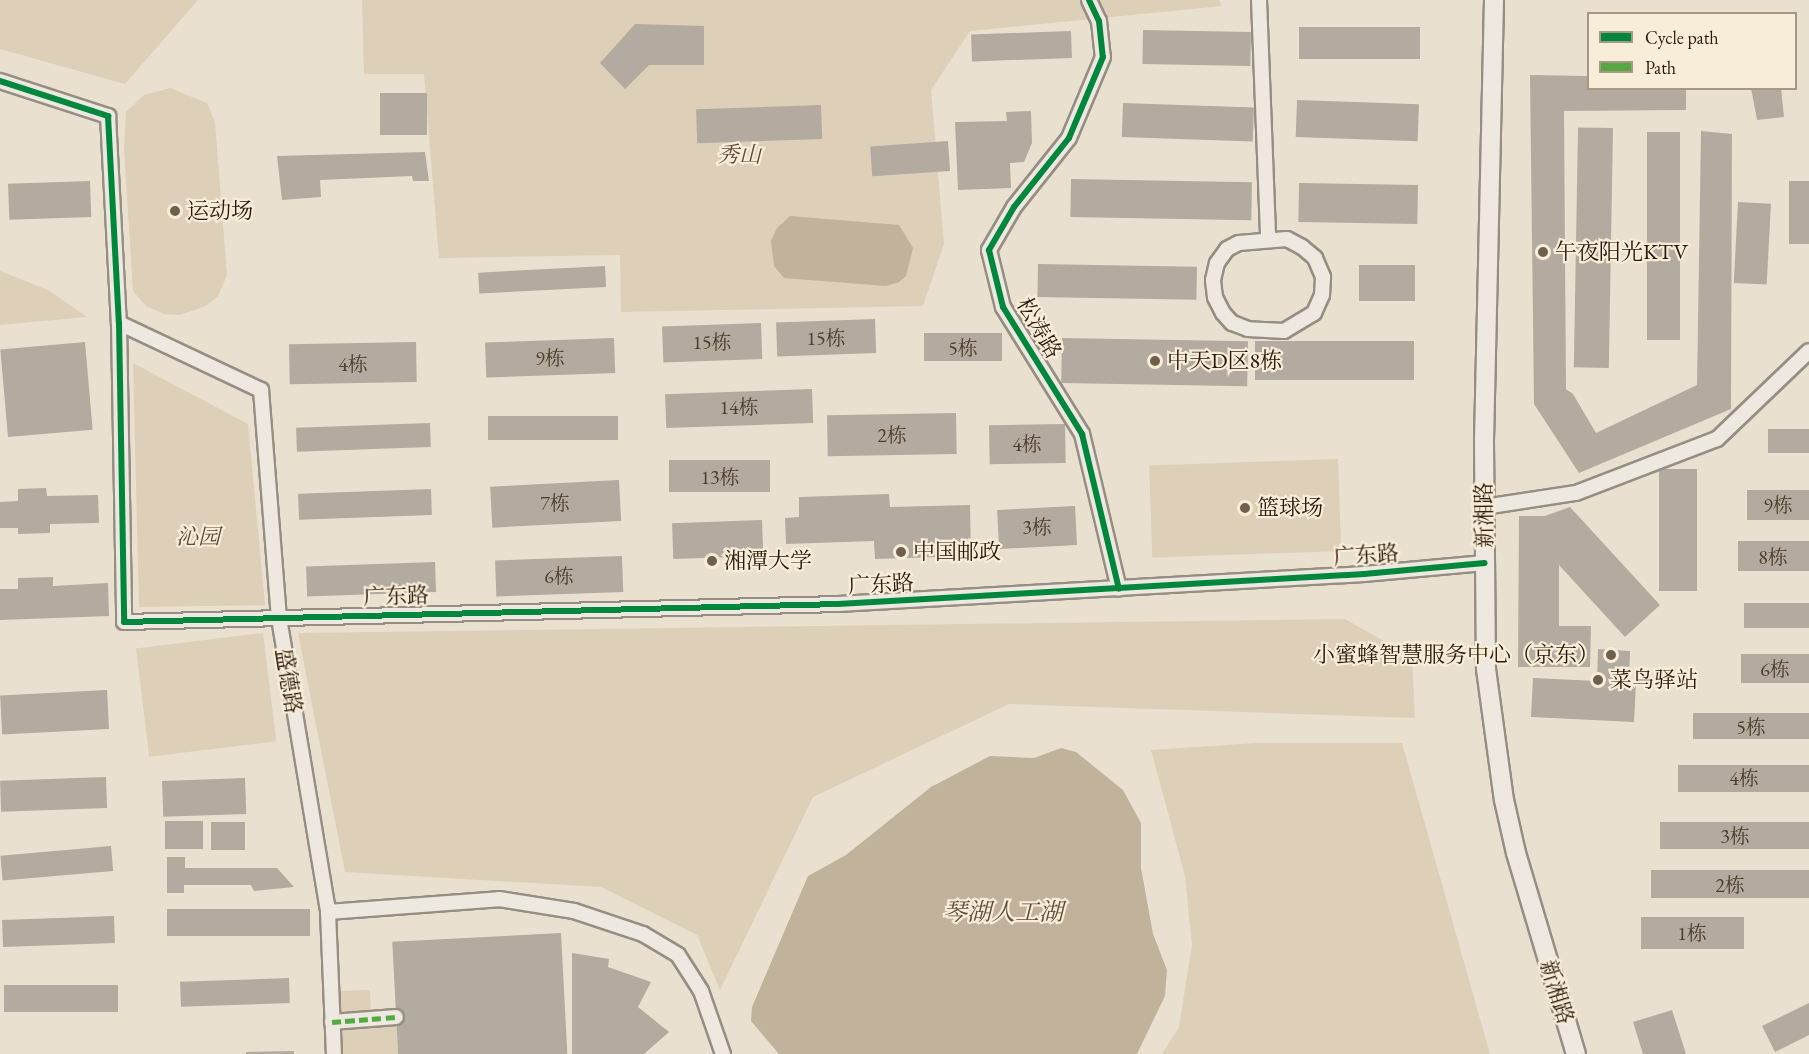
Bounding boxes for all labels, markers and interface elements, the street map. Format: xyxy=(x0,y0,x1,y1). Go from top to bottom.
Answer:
legend xyxy=(1587,12,1797,90)
text: Cycle path xyxy=(1645,26,1719,49)
text: Path xyxy=(1645,56,1676,79)
park label: 秀山 xyxy=(717,142,761,168)
place label: 运动场 xyxy=(187,198,253,224)
marker: 运动场 xyxy=(168,204,182,218)
place label: 午夜阳光KTV xyxy=(1555,239,1688,265)
marker: 午夜阳光KTV xyxy=(1536,245,1550,259)
street label: 松涛路 xyxy=(1011,293,1067,363)
house number: 15栋 xyxy=(806,326,846,350)
house number: 15栋 xyxy=(692,330,732,354)
house number: 5栋 xyxy=(948,336,978,360)
house number: 9栋 xyxy=(535,346,565,370)
place label: 中天D区8栋 xyxy=(1167,348,1282,374)
house number: 4栋 xyxy=(338,352,368,376)
marker: 中天D区8栋 xyxy=(1148,354,1162,368)
house number: 14栋 xyxy=(719,395,759,419)
house number: 2栋 xyxy=(877,423,907,447)
house number: 4栋 xyxy=(1012,432,1042,456)
house number: 13栋 xyxy=(700,465,740,489)
street label: 新湘路 xyxy=(1470,482,1498,548)
house number: 7栋 xyxy=(540,491,570,515)
house number: 9栋 xyxy=(1763,493,1793,517)
place label: 篮球场 xyxy=(1257,495,1323,521)
marker: 篮球场 xyxy=(1238,501,1252,515)
house number: 3栋 xyxy=(1022,515,1052,539)
park label: 沁园 xyxy=(176,524,220,550)
place label: 中国邮政 xyxy=(913,539,1001,565)
street label: 广东路 xyxy=(1332,540,1400,570)
marker: 中国邮政 xyxy=(894,545,908,559)
house number: 8栋 xyxy=(1758,545,1788,569)
place label: 湘潭大学 xyxy=(724,548,812,574)
marker: 湘潭大学 xyxy=(705,554,719,568)
house number: 6栋 xyxy=(544,564,574,588)
street label: 广东路 xyxy=(847,569,915,599)
street label: 广东路 xyxy=(363,582,429,610)
place label: 小蜜蜂智慧服务中心（京东） xyxy=(1313,642,1599,668)
street label: 盛德路 xyxy=(271,646,307,716)
marker: 小蜜蜂智慧服务中心（京东） xyxy=(1604,648,1618,662)
house number: 6栋 xyxy=(1760,657,1790,681)
place label: 菜鸟驿站 xyxy=(1610,667,1698,693)
marker: 菜鸟驿站 xyxy=(1591,673,1605,687)
house number: 5栋 xyxy=(1736,715,1766,739)
house number: 4栋 xyxy=(1729,766,1759,790)
house number: 3栋 xyxy=(1720,824,1750,848)
house number: 2栋 xyxy=(1715,873,1745,897)
water label: 琴湖人工湖 xyxy=(943,898,1063,926)
house number: 1栋 xyxy=(1677,921,1707,945)
street label: 新湘路 xyxy=(1535,957,1579,1027)

